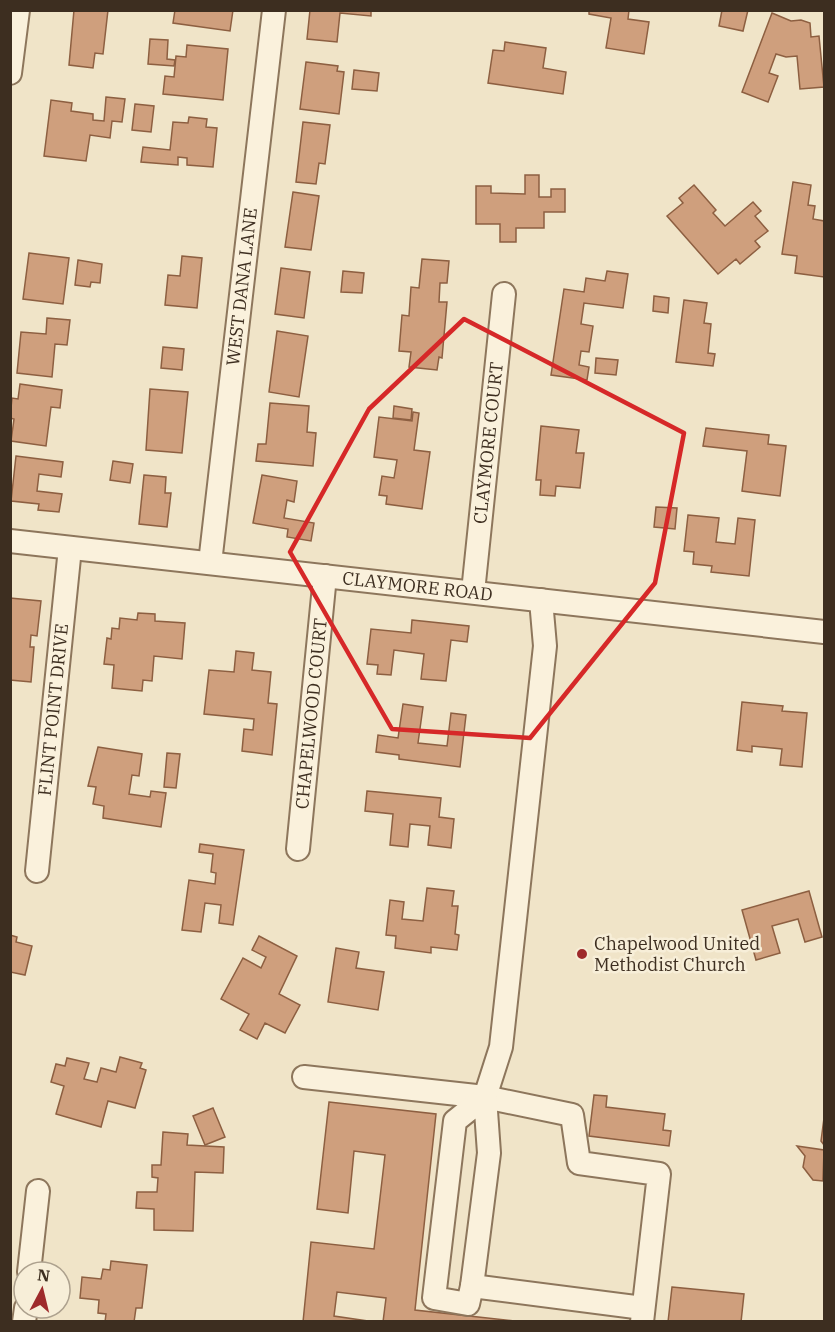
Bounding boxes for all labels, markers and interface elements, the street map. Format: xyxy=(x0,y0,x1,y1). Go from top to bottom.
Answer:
street label: WEST DANA LANE xyxy=(221,206,262,367)
street label: CLAYMORE COURT xyxy=(468,360,508,525)
street label: CLAYMORE ROAD xyxy=(341,566,494,606)
street label: CHAPELWOOD COURT xyxy=(290,617,332,810)
street label: FLINT POINT DRIVE xyxy=(33,623,73,797)
place label: Chapelwood United Methodist Church xyxy=(594,932,760,976)
marker: Chapelwood United Methodist Church xyxy=(575,947,589,961)
north arrow xyxy=(12,1260,72,1320)
text: N xyxy=(36,1264,51,1286)

